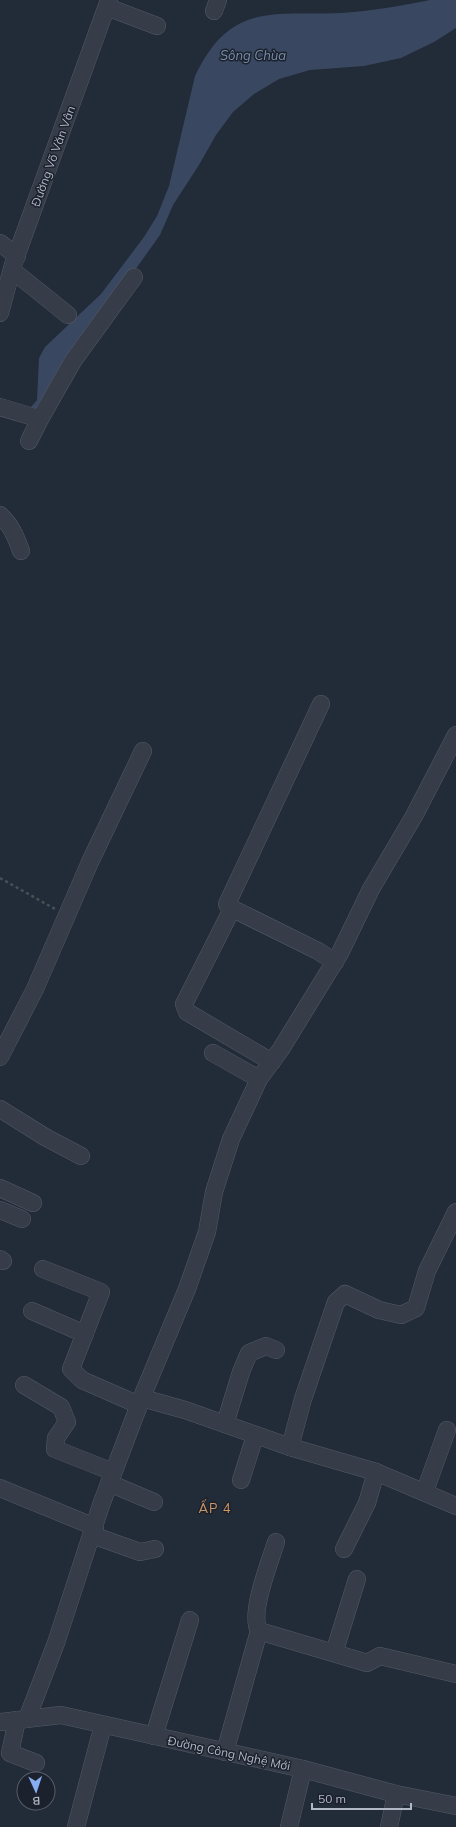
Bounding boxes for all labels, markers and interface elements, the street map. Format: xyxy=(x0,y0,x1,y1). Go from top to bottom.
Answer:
water label: Sông Chùa xyxy=(220,47,286,63)
street label: Đường Võ Văn Vân xyxy=(28,104,78,208)
district label: ẤP 4 xyxy=(198,1499,232,1516)
street label: Đường Công Nghệ Mới xyxy=(166,1733,292,1773)
north arrow xyxy=(16,1771,56,1811)
scale bar xyxy=(312,1785,411,1811)
text: 50 m xyxy=(318,1791,346,1806)
text: B xyxy=(32,1794,41,1808)

